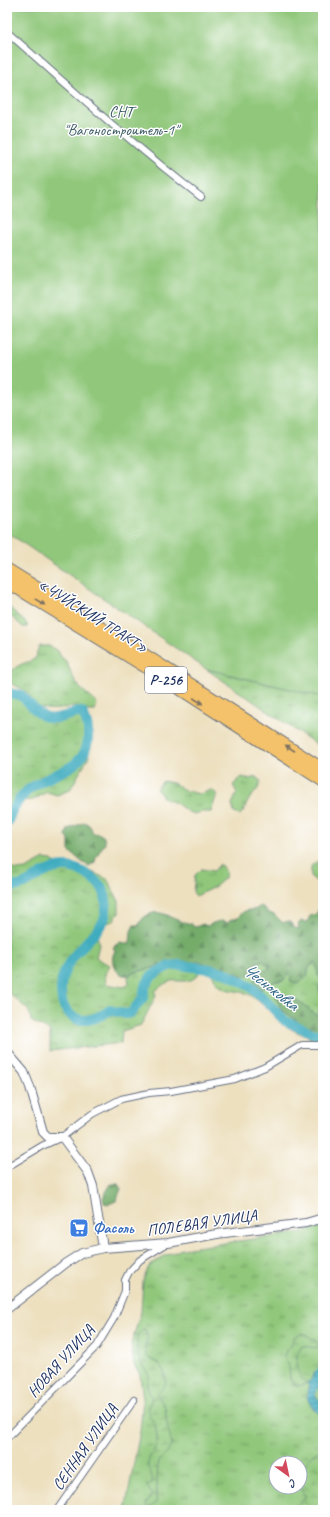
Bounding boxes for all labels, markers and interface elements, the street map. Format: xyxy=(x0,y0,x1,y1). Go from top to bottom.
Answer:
park label: СНТ "Вагоностроитель-1" xyxy=(64,102,181,140)
street label: «ЧУЙСКИЙ ТРАКТ» xyxy=(34,574,152,658)
one-way arrow xyxy=(35,598,45,606)
road number: Р-256 xyxy=(145,667,187,693)
one-way arrow xyxy=(193,697,203,705)
one-way arrow xyxy=(284,744,296,751)
water label: Чесноковка xyxy=(239,959,304,1016)
street label: ПОЛЕВАЯ УЛИЦА xyxy=(146,1205,259,1241)
supermarket icon: Фасоль xyxy=(68,1217,90,1239)
place label: Фасоль xyxy=(93,1218,135,1238)
street label: НОВАЯ УЛИЦА xyxy=(23,1320,100,1402)
street label: СЕННАЯ УЛИЦА xyxy=(48,1399,123,1494)
north arrow xyxy=(268,1455,308,1495)
text: С xyxy=(286,1476,300,1492)

